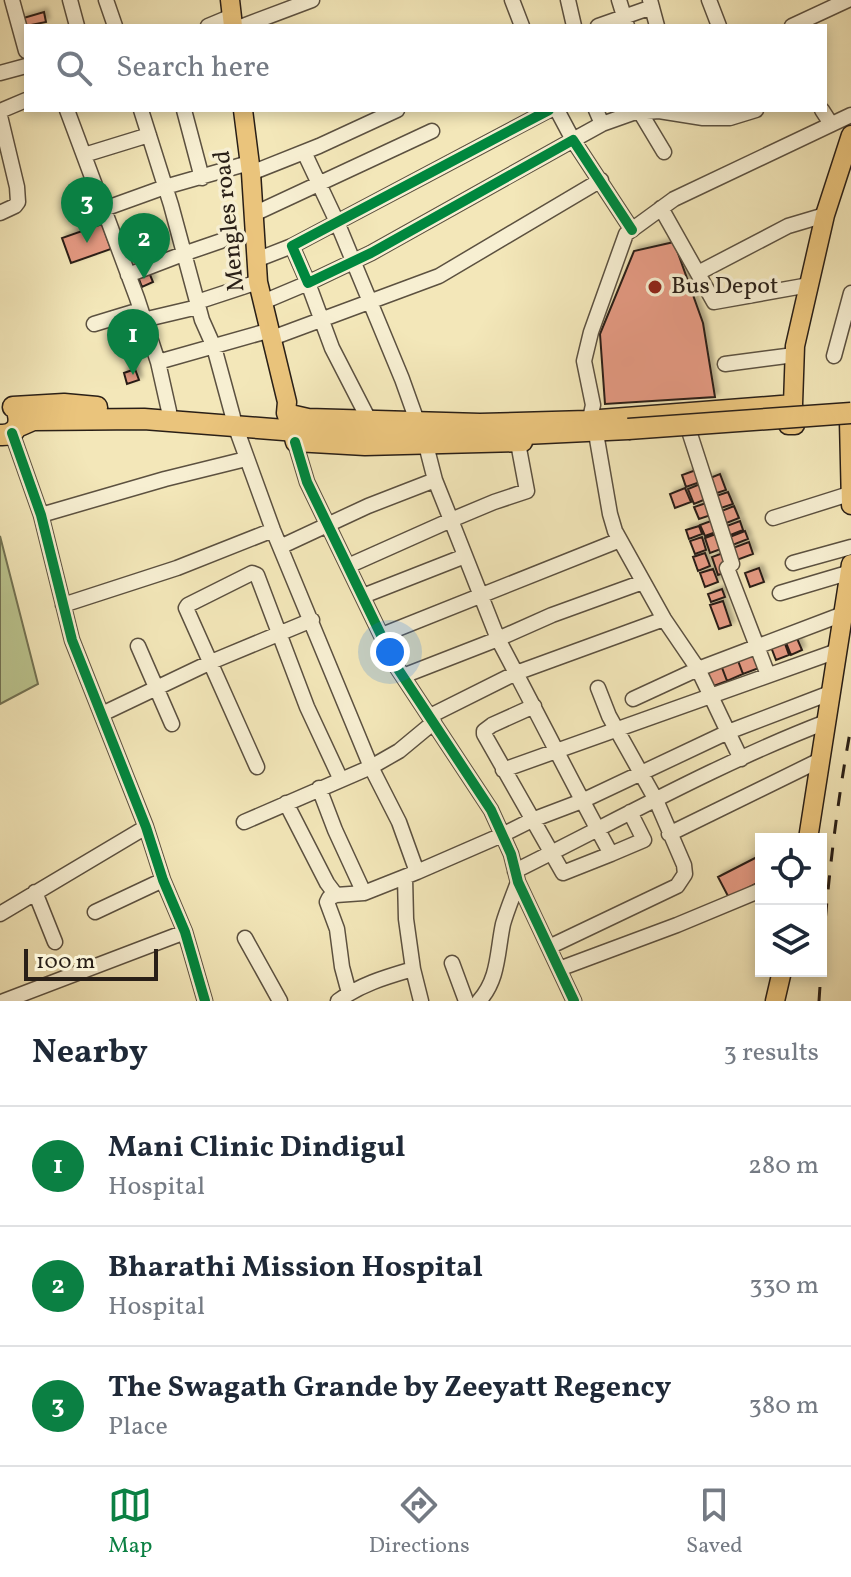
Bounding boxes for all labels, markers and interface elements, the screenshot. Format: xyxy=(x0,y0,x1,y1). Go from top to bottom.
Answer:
search box xyxy=(24,24,827,112)
icon: search xyxy=(52,46,96,90)
text: Search here xyxy=(116,47,270,89)
street label: Mengles road xyxy=(206,149,254,293)
pin: 3 xyxy=(61,177,113,243)
pin: 2 xyxy=(118,213,170,279)
place label: Bus Depot xyxy=(671,270,778,304)
marker: Bus Depot xyxy=(646,278,664,296)
pin: 1 xyxy=(107,309,159,375)
your location xyxy=(370,632,410,672)
map controls xyxy=(755,833,827,977)
button: locate xyxy=(755,833,827,905)
button: layers xyxy=(755,905,827,977)
scale bar xyxy=(24,945,158,981)
text: 100 m xyxy=(36,947,95,978)
text: Nearby xyxy=(32,1030,148,1077)
text: 3 results xyxy=(723,1035,819,1071)
text: Mani Clinic Dindigul xyxy=(108,1127,405,1169)
text: 1 xyxy=(53,1148,63,1184)
text: 280 m xyxy=(748,1148,819,1184)
text: Hospital xyxy=(108,1169,205,1205)
text: Bharathi Mission Hospital xyxy=(108,1247,483,1289)
text: 2 xyxy=(51,1268,65,1304)
text: 330 m xyxy=(749,1268,819,1304)
text: Hospital xyxy=(108,1289,205,1325)
text: The Swagath Grande by Zeeyatt Regency xyxy=(108,1367,671,1409)
text: 3 xyxy=(51,1388,65,1424)
text: 380 m xyxy=(749,1388,819,1424)
text: Place xyxy=(108,1409,168,1445)
tab: Map xyxy=(108,1483,152,1562)
tab: Directions xyxy=(369,1483,470,1562)
tab: Saved xyxy=(686,1483,743,1562)

